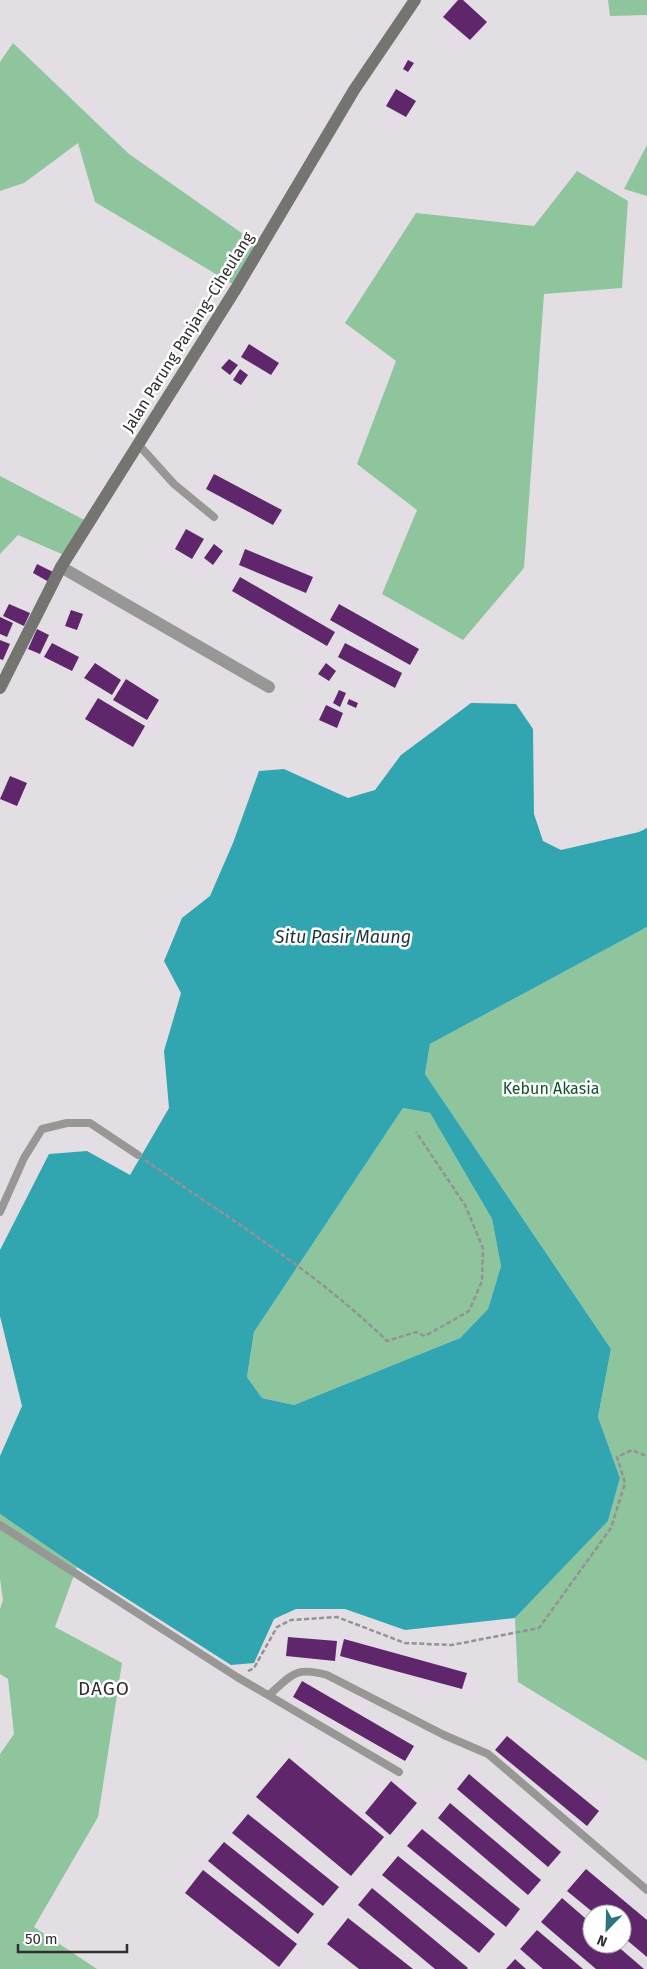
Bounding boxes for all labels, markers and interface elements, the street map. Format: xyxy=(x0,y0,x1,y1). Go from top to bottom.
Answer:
street label: Jalan Parung Panjang–Ciheulang xyxy=(118,228,258,436)
water label: Situ Pasir Maung xyxy=(274,926,411,948)
park label: Kebun Akasia xyxy=(503,1079,599,1098)
district label: DAGO xyxy=(78,1677,130,1700)
north arrow xyxy=(582,1904,632,1954)
scale bar xyxy=(18,1922,126,1954)
text: 50 m xyxy=(25,1930,58,1948)
text: N xyxy=(595,1931,610,1950)

